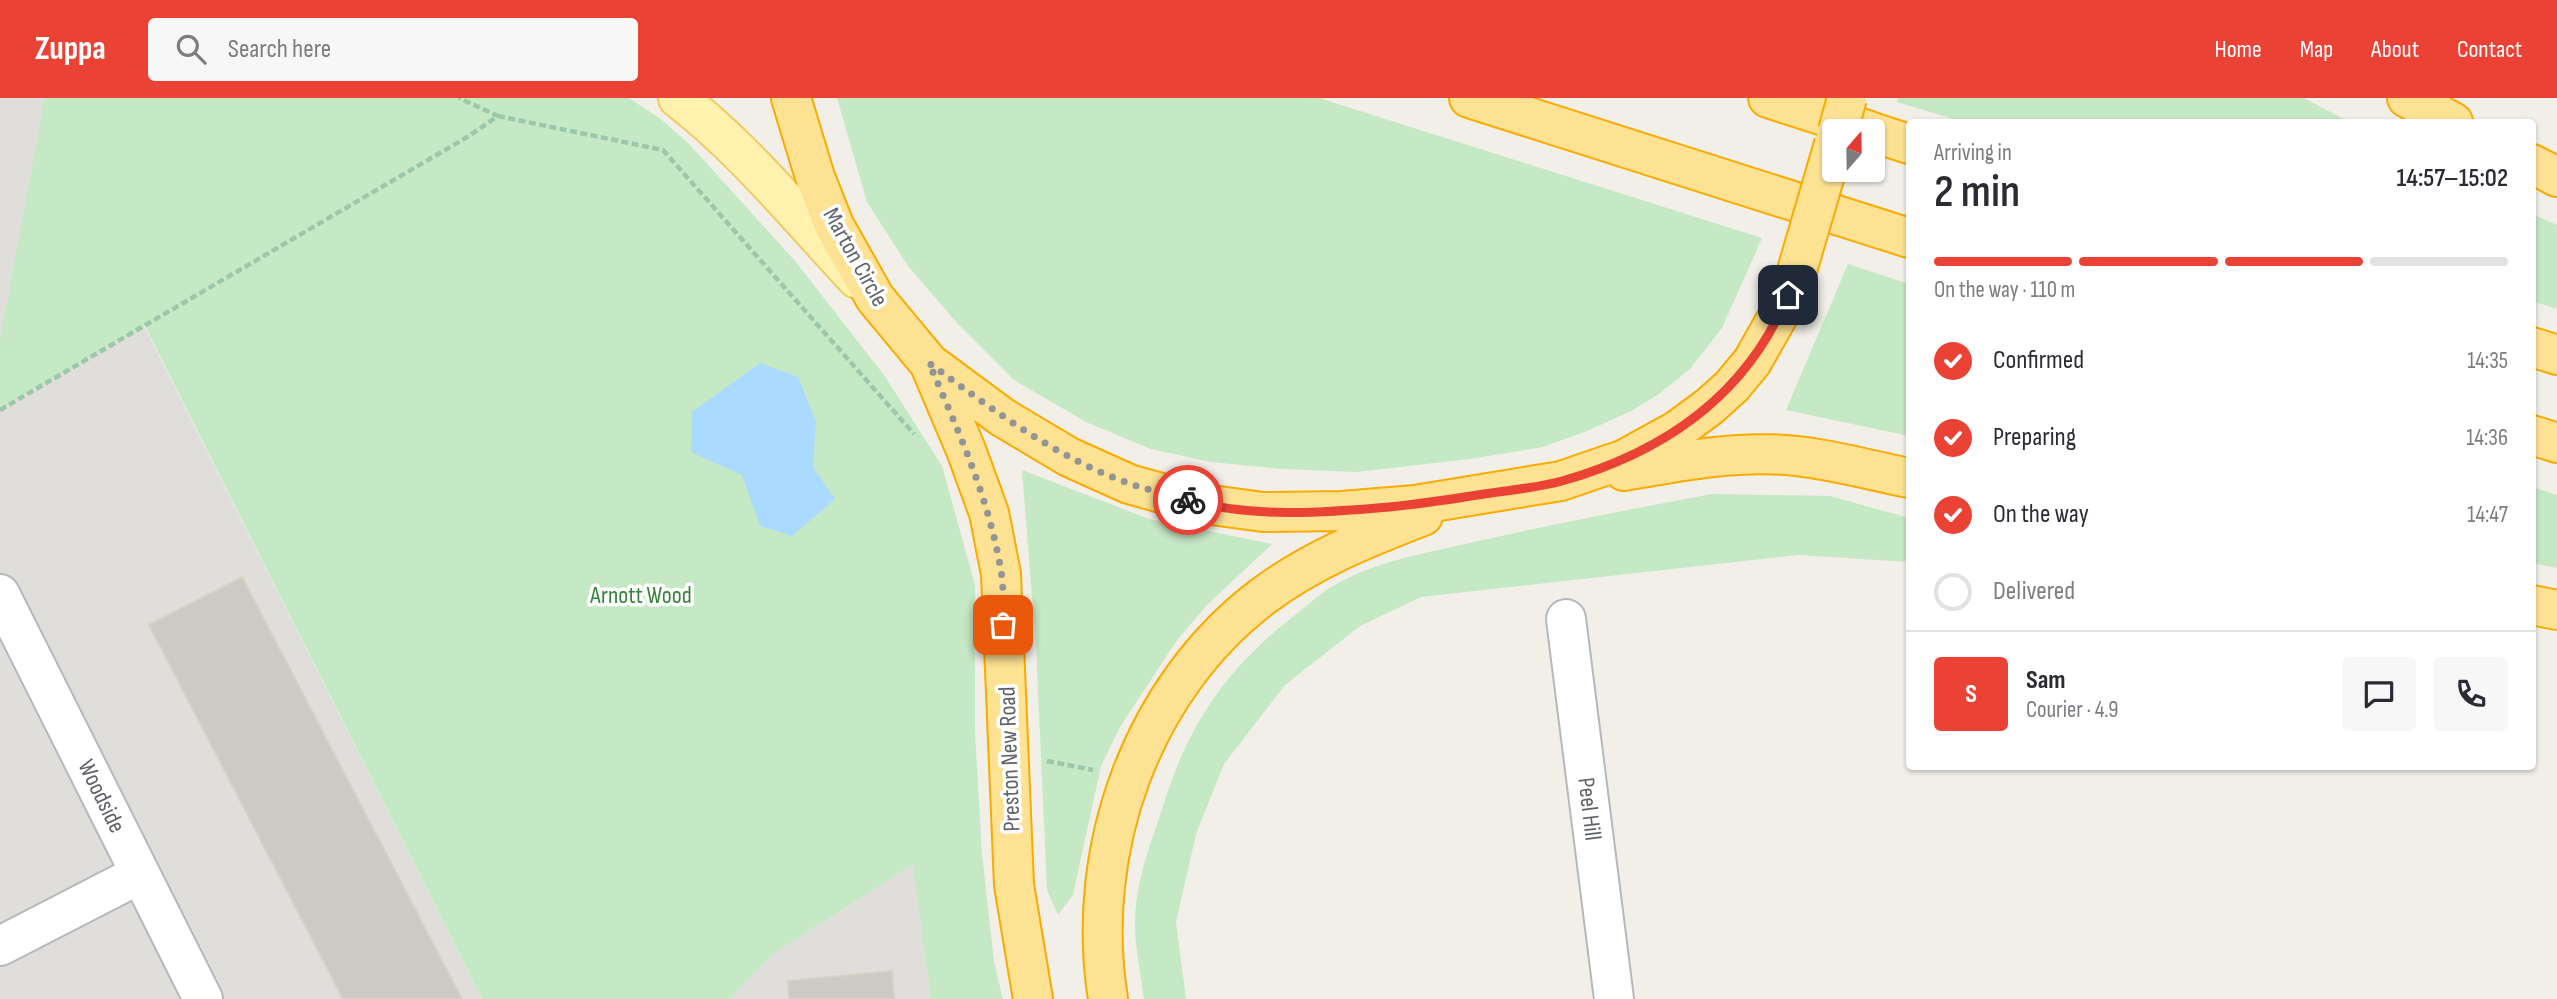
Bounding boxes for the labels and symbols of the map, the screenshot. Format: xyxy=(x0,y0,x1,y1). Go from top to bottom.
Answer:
north arrow xyxy=(1822,119,1885,182)
street label: Marton Circle xyxy=(817,203,894,312)
pin xyxy=(1758,265,1818,325)
courier xyxy=(1153,465,1223,535)
park label: Arnott Wood xyxy=(589,581,692,610)
pin xyxy=(973,595,1033,655)
street label: Preston New Road xyxy=(992,686,1027,832)
street label: Woodside xyxy=(71,755,132,838)
street label: Peel Hill xyxy=(1571,776,1608,842)

